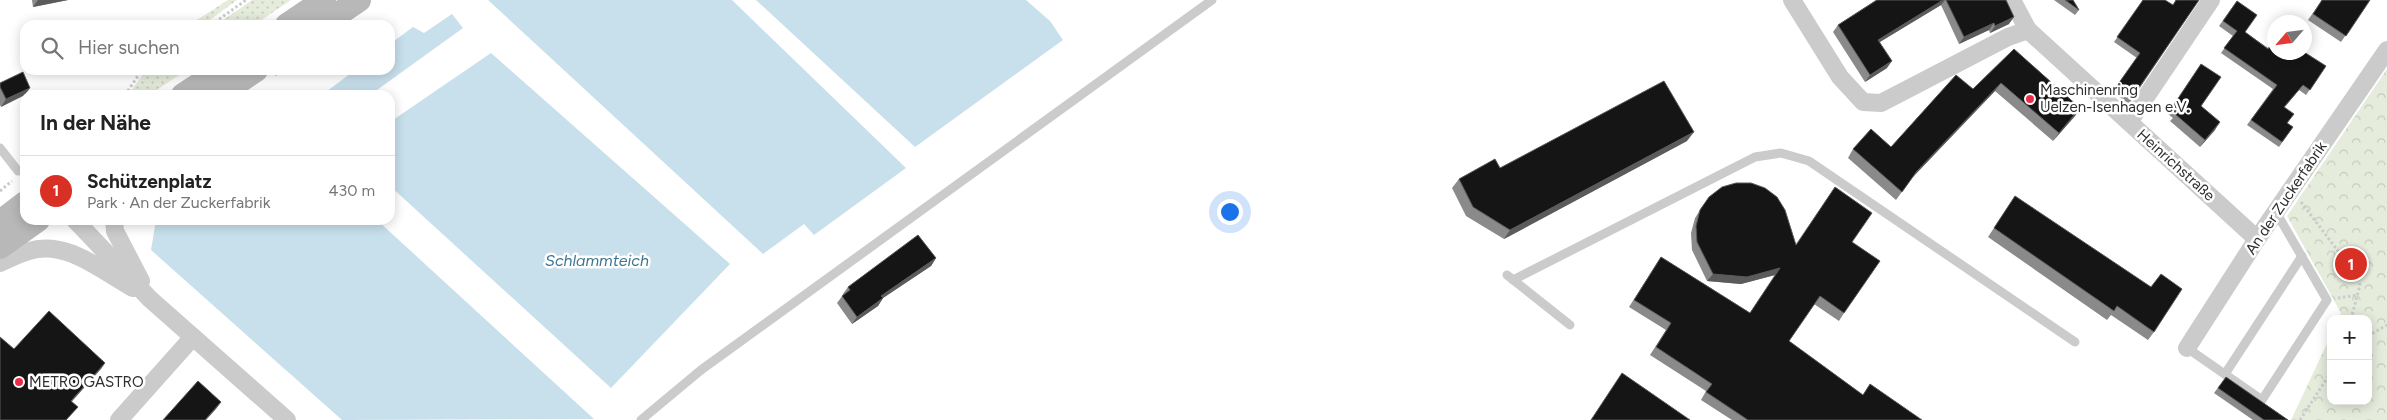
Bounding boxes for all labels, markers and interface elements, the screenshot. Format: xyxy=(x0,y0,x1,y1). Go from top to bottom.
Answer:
north arrow xyxy=(2267,15,2312,60)
search box xyxy=(20,20,395,75)
icon: search xyxy=(38,34,66,62)
text: Hier suchen xyxy=(78,36,179,59)
place label: Maschinenring Uelzen-Isenhagen e.V. xyxy=(2040,81,2190,116)
marker: Maschinenring Uelzen-Isenhagen e.V. xyxy=(2024,93,2036,105)
text: In der Nähe xyxy=(40,110,151,135)
street label: Heinrichstraße xyxy=(2133,125,2219,205)
street label: An der Zuckerfabrik xyxy=(2242,138,2331,258)
text: Schützenplatz xyxy=(87,170,211,193)
text: 1 xyxy=(53,181,59,200)
text: 430 m xyxy=(329,181,375,200)
text: Park · An der Zuckerfabrik xyxy=(87,193,270,212)
your location xyxy=(1217,199,1243,225)
pin: 1 xyxy=(2335,245,2367,283)
water label: Schlammteich xyxy=(545,251,649,270)
map controls xyxy=(2327,315,2372,405)
button: + xyxy=(2327,315,2372,360)
button: − xyxy=(2327,360,2372,405)
place label: METRO GASTRO xyxy=(29,373,144,391)
marker: METRO GASTRO xyxy=(13,376,25,388)

